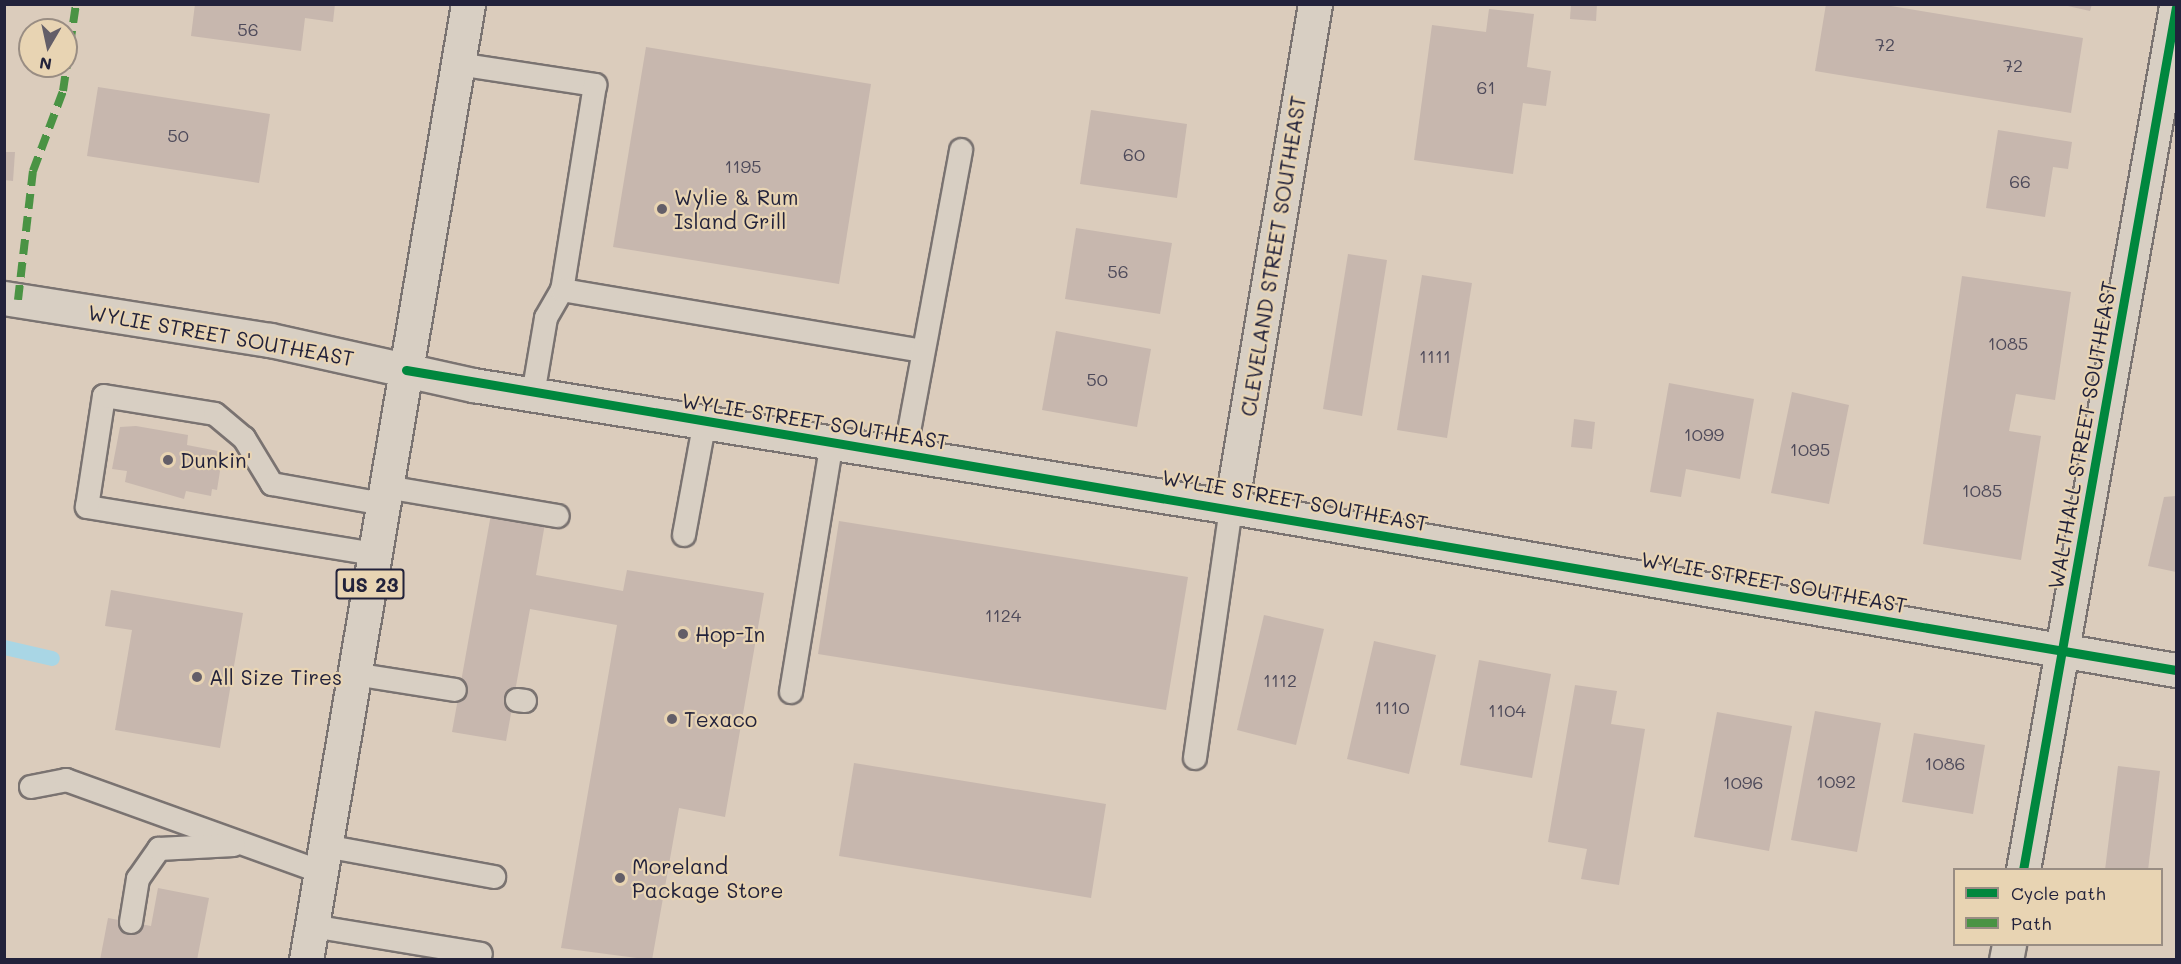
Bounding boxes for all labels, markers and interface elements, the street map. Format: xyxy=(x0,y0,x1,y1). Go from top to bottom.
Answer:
north arrow xyxy=(18,18,78,78)
house number: 56 xyxy=(237,18,259,40)
house number: 72 xyxy=(1875,33,1895,55)
text: N xyxy=(38,53,53,76)
house number: 72 xyxy=(2003,54,2023,76)
house number: 61 xyxy=(1477,76,1495,98)
street label: CLEVELAND STREET SOUTHEAST xyxy=(1235,94,1311,418)
house number: 50 xyxy=(167,124,189,146)
house number: 60 xyxy=(1123,143,1145,165)
house number: 1195 xyxy=(724,155,762,177)
house number: 66 xyxy=(2009,170,2031,192)
place label: Wylie & Rum Island Grill xyxy=(674,184,798,234)
marker: Wylie & Rum Island Grill xyxy=(655,202,669,216)
house number: 56 xyxy=(1107,260,1129,282)
street label: WALTHALL STREET SOUTHEAST xyxy=(2042,279,2122,591)
street label: WYLIE STREET SOUTHEAST xyxy=(86,299,356,371)
house number: 1085 xyxy=(1988,332,2028,354)
house number: 1111 xyxy=(1419,345,1451,367)
house number: 50 xyxy=(1086,368,1108,390)
street label: WYLIE STREET SOUTHEAST xyxy=(680,387,950,455)
house number: 1099 xyxy=(1684,423,1724,445)
house number: 1095 xyxy=(1790,438,1830,460)
place label: Dunkin' xyxy=(180,447,251,473)
marker: Dunkin' xyxy=(161,453,175,467)
street label: WYLIE STREET SOUTHEAST xyxy=(1160,464,1430,536)
house number: 1085 xyxy=(1962,479,2002,501)
street label: WYLIE STREET SOUTHEAST xyxy=(1639,546,1909,618)
road number: US 23 xyxy=(336,567,404,601)
house number: 1124 xyxy=(985,604,1021,626)
place label: Hop-In xyxy=(695,621,765,647)
marker: Hop-In xyxy=(676,627,690,641)
place label: All Size Tires xyxy=(209,664,342,690)
house number: 1112 xyxy=(1263,669,1297,691)
marker: All Size Tires xyxy=(190,670,204,684)
house number: 1110 xyxy=(1374,696,1410,718)
house number: 1104 xyxy=(1488,699,1526,721)
place label: Texaco xyxy=(684,706,757,732)
marker: Texaco xyxy=(665,712,679,726)
house number: 1086 xyxy=(1925,752,1965,774)
house number: 1092 xyxy=(1816,770,1856,792)
house number: 1096 xyxy=(1723,771,1763,793)
place label: Moreland Package Store xyxy=(632,853,783,903)
legend xyxy=(1953,868,2163,946)
marker: Moreland Package Store xyxy=(613,871,627,885)
text: Cycle path xyxy=(2011,881,2106,905)
text: Path xyxy=(2011,911,2051,935)

